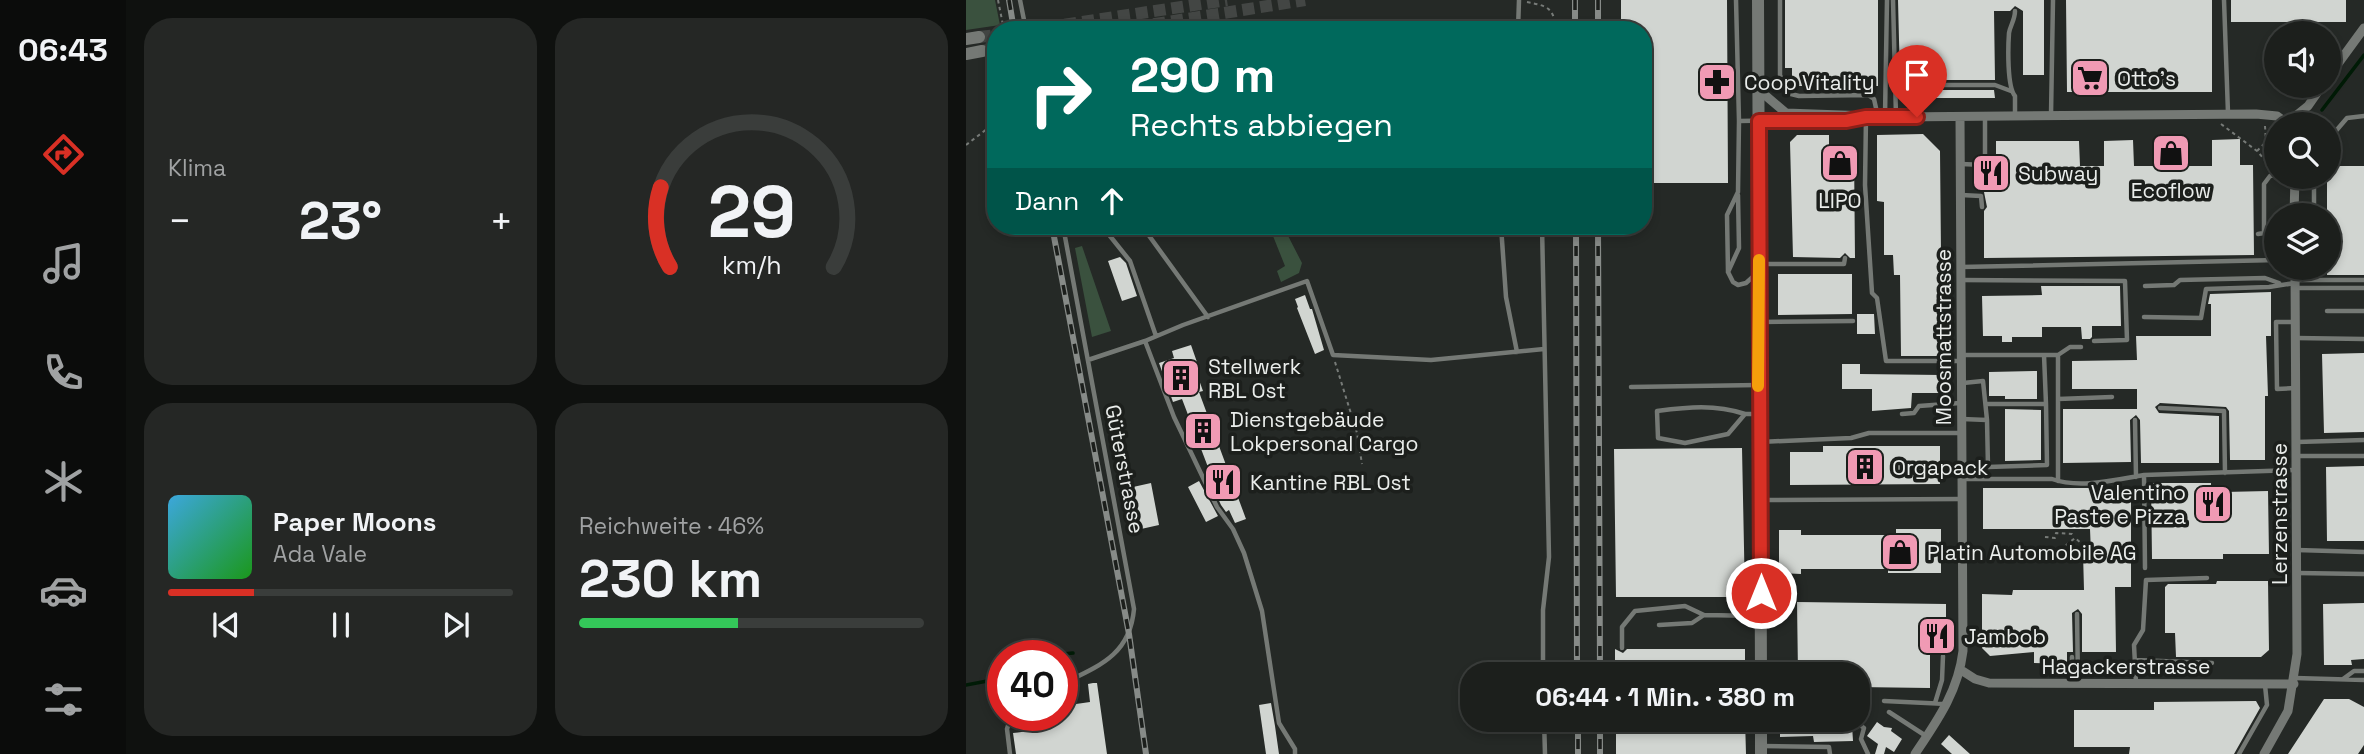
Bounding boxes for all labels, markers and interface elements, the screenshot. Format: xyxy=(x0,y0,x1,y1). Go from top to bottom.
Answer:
map controls xyxy=(2264,21,2341,280)
button: sound xyxy=(2264,21,2341,98)
text: 06:43 xyxy=(18,30,108,70)
text: 290 m xyxy=(1130,44,1275,106)
pin xyxy=(1887,45,1947,117)
icon: right xyxy=(1015,49,1106,140)
icon: arrive xyxy=(1898,56,1936,94)
supermarket icon: Otto's xyxy=(2069,57,2111,99)
pharmacy icon: Coop Vitality xyxy=(1696,61,1738,103)
place label: Otto's xyxy=(2117,65,2176,92)
place label: Coop Vitality xyxy=(1744,69,1875,96)
text: Rechts abbiegen xyxy=(1130,105,1393,145)
button: search xyxy=(2264,112,2341,189)
icon: directions xyxy=(39,130,88,179)
shop icon: Ecoflow xyxy=(2150,132,2192,174)
shop icon: LIPO xyxy=(1819,142,1861,184)
restaurant icon: Subway xyxy=(1970,152,2012,194)
text: Klima xyxy=(168,153,226,183)
place label: Subway xyxy=(2018,160,2098,187)
text: 29 xyxy=(708,166,795,259)
place label: Ecoflow xyxy=(2131,177,2211,204)
icon: ahead xyxy=(1093,182,1131,220)
text: Dann xyxy=(1015,184,1079,218)
place label: LIPO xyxy=(1818,187,1862,214)
text: 23° xyxy=(299,188,382,254)
text: − xyxy=(168,197,192,245)
text: + xyxy=(489,197,513,245)
button: layers xyxy=(2264,203,2341,280)
icon: music xyxy=(39,239,88,288)
text: km/h xyxy=(722,249,781,281)
street label: Moosmattstrasse xyxy=(1930,249,1957,425)
icon: phone xyxy=(39,348,88,397)
place label: Stellwerk RBL Ost xyxy=(1208,353,1301,404)
building icon: Stellwerk RBL Ost xyxy=(1160,357,1202,399)
street label: Güterstrasse xyxy=(1099,402,1151,536)
place label: Dienstgebäude Lokpersonal Cargo xyxy=(1230,406,1418,457)
building icon: Dienstgebäude Lokpersonal Cargo xyxy=(1182,410,1224,452)
street label: Lerzenstrasse xyxy=(2266,443,2293,585)
building icon: Orgapack xyxy=(1844,446,1886,488)
place label: Orgapack xyxy=(1892,454,1988,481)
icon: climate xyxy=(39,457,88,506)
restaurant icon: Kantine RBL Ost xyxy=(1202,461,1244,503)
place label: Kantine RBL Ost xyxy=(1250,469,1411,496)
place label: Valentino Paste e Pizza xyxy=(2054,479,2186,530)
restaurant icon: Valentino Paste e Pizza xyxy=(2192,483,2234,525)
text: Paper Moons xyxy=(273,505,436,539)
text: Reichweite · 46% xyxy=(579,511,764,541)
shop icon: Platin Automobile AG xyxy=(1879,531,1921,573)
text: Ada Vale xyxy=(273,539,367,569)
place label: Platin Automobile AG xyxy=(1927,539,2137,566)
text: 230 km xyxy=(579,546,762,612)
position arrow xyxy=(1724,556,1798,630)
icon: car xyxy=(39,566,88,615)
icon: previous xyxy=(207,606,245,644)
icon: pause xyxy=(322,606,360,644)
icon: next xyxy=(437,606,475,644)
restaurant icon: Jambob xyxy=(1916,615,1958,657)
place label: Jambob xyxy=(1964,623,2046,650)
speed limit sign: 40 xyxy=(987,640,1078,731)
street label: Hagackerstrasse xyxy=(2042,653,2210,680)
icon: filters xyxy=(39,675,88,724)
text: 06:44 · 1 Min. · 380 m xyxy=(1535,680,1795,714)

